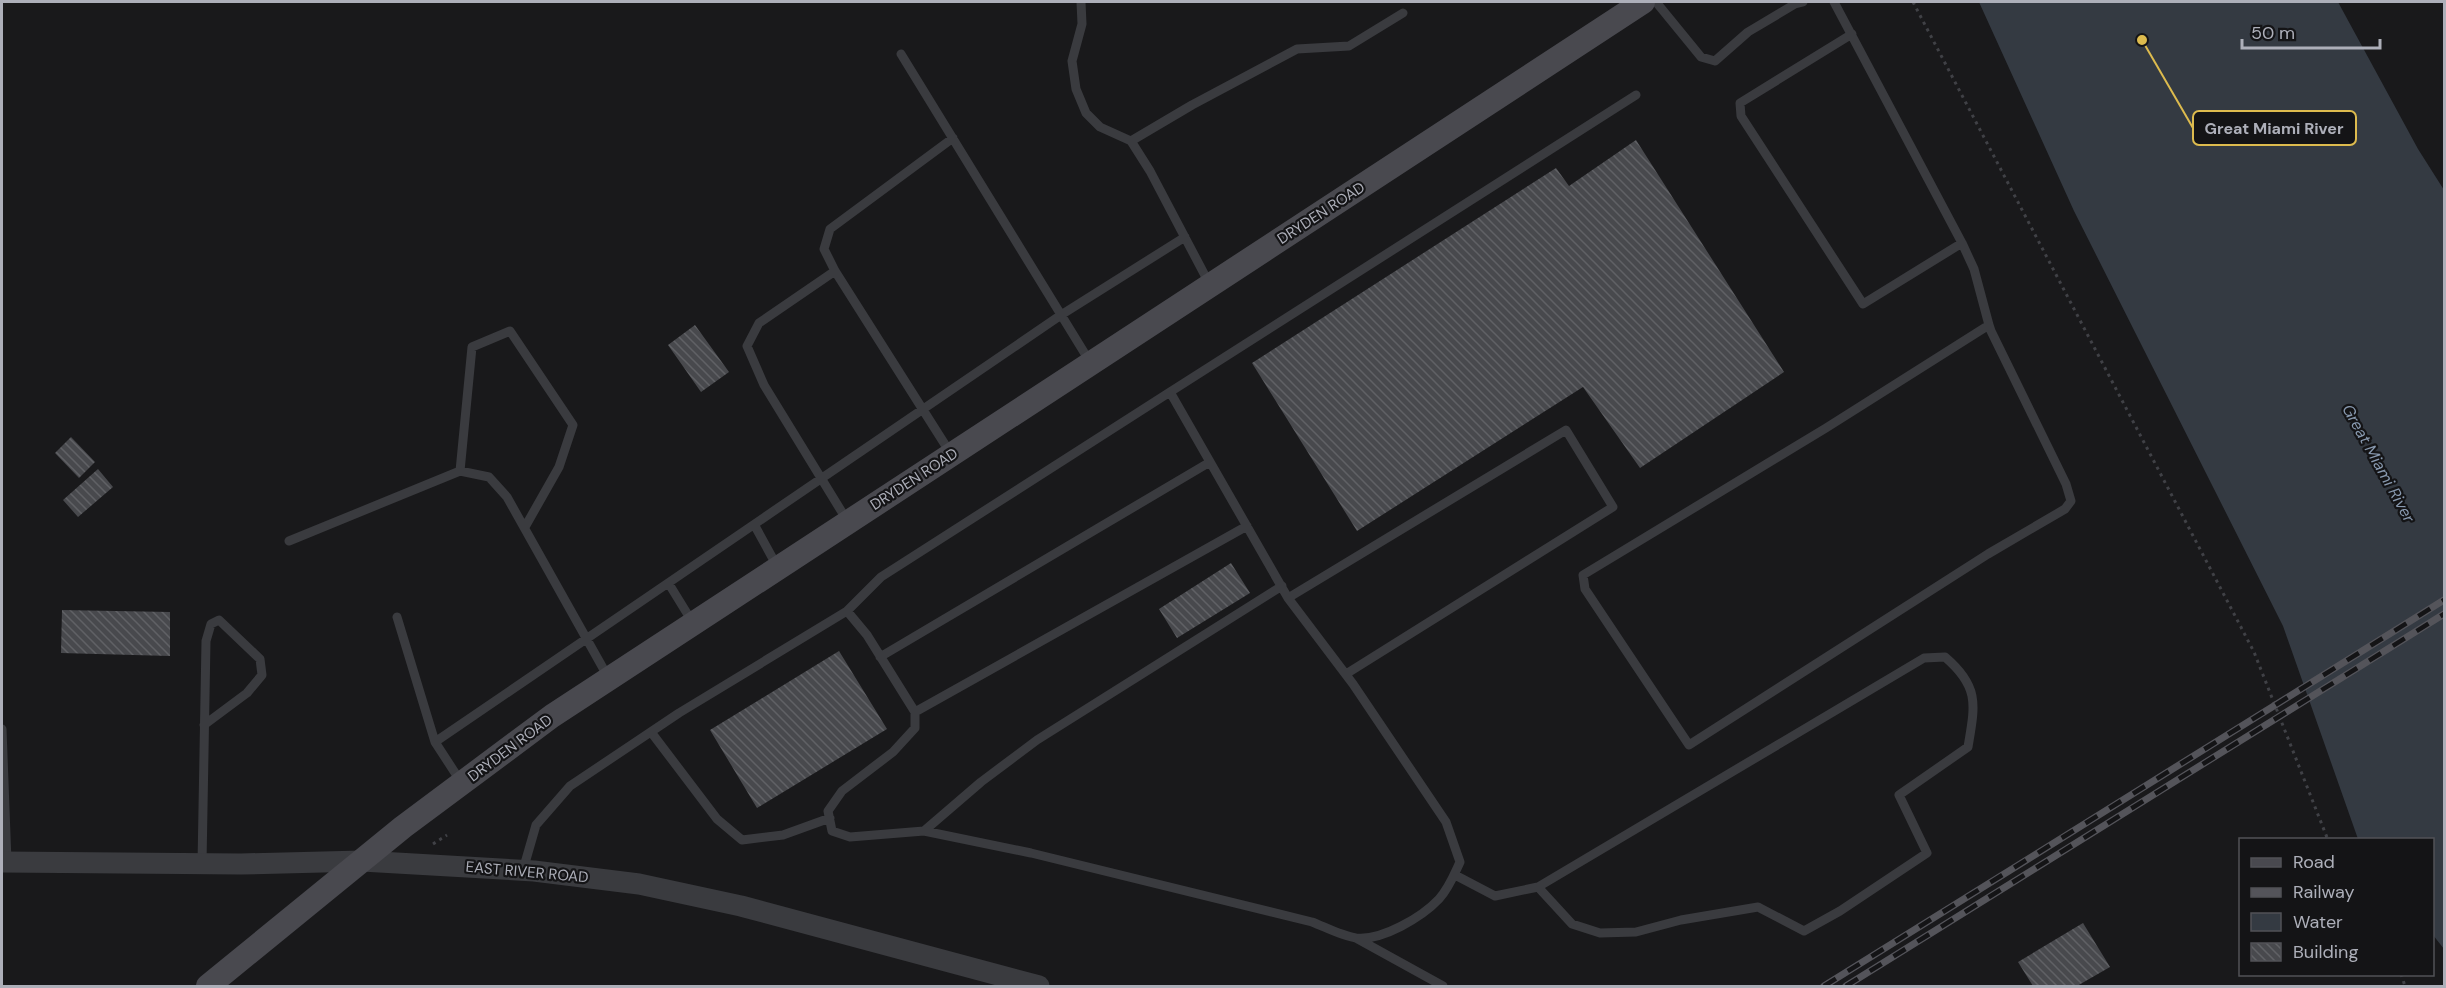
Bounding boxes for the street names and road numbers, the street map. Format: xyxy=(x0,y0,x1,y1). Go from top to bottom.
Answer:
street label: DRYDEN ROAD xyxy=(1273,177,1369,249)
street label: DRYDEN ROAD xyxy=(866,443,962,515)
street label: DRYDEN ROAD xyxy=(464,710,556,786)
street label: EAST RIVER ROAD xyxy=(465,857,589,887)

